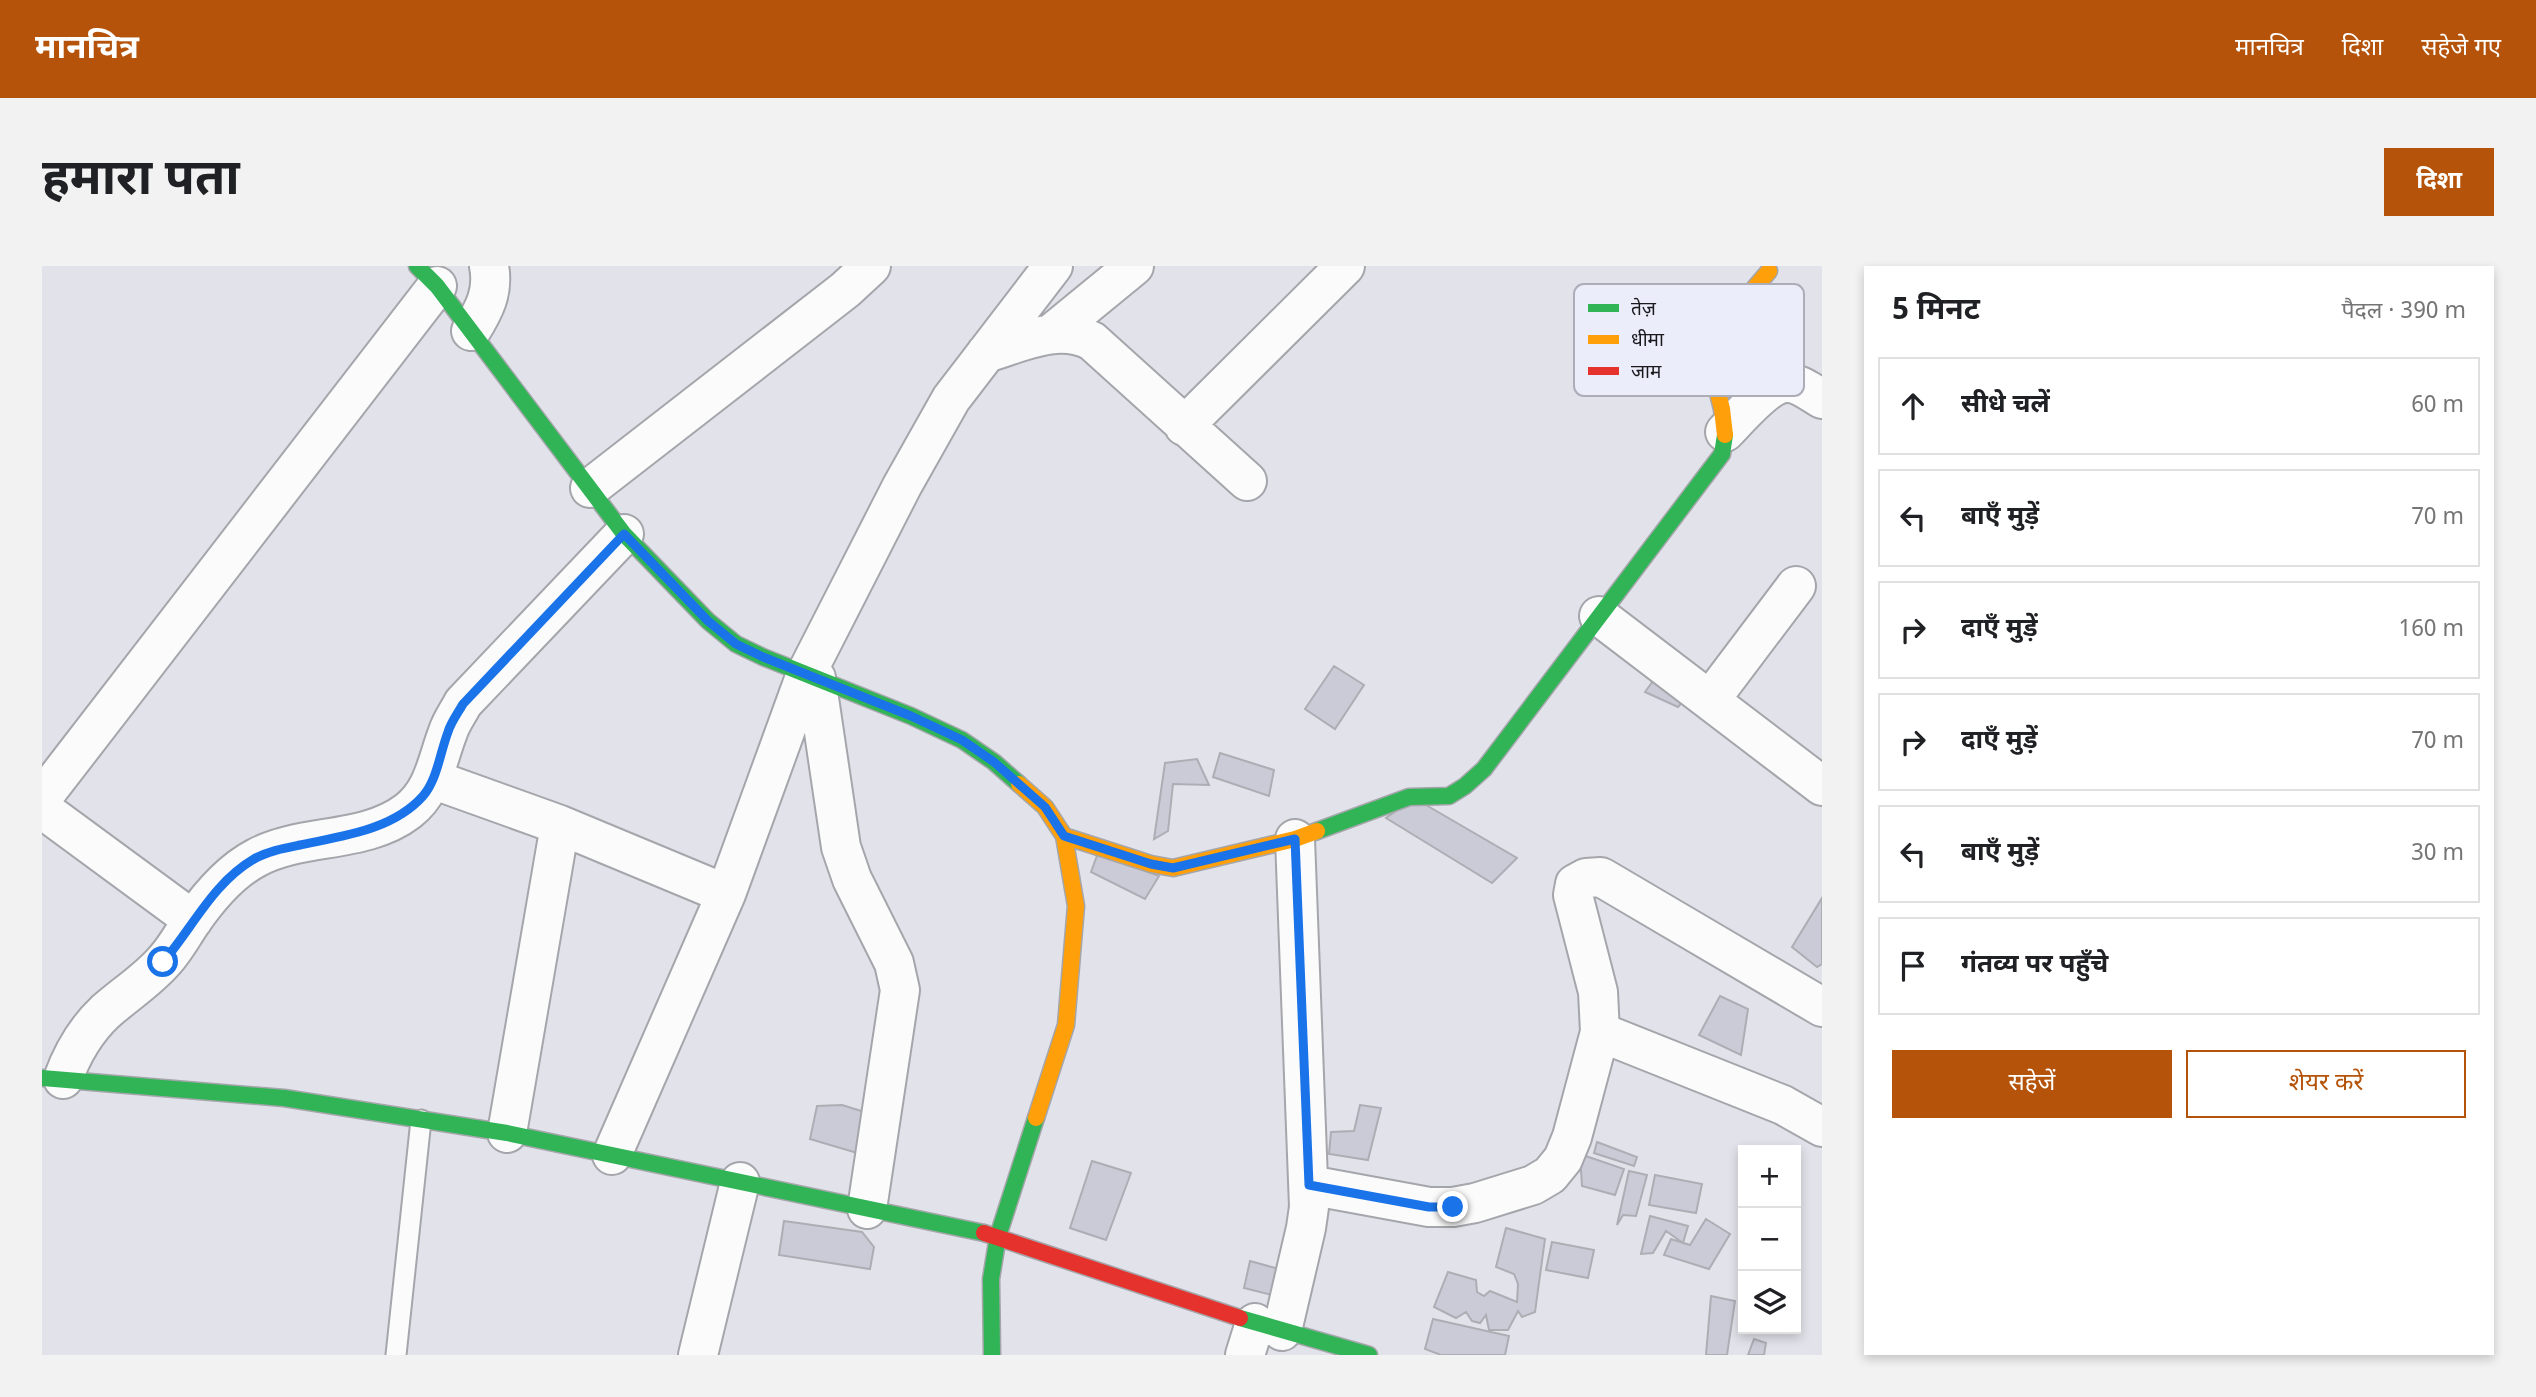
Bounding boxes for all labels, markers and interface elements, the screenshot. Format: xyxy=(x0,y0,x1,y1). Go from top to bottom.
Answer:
text: मानचित्र xyxy=(35,28,139,71)
text: मानचित्र xyxy=(2235,33,2304,65)
text: दिशा xyxy=(2342,33,2383,65)
text: सहेजे गए xyxy=(2421,33,2501,65)
button: दिशा xyxy=(2384,148,2494,216)
text: हमारा पता xyxy=(42,150,240,214)
legend xyxy=(1574,284,1804,396)
text: 5 मिनट xyxy=(1892,292,1980,331)
text: तेज़ xyxy=(1631,297,1657,323)
text: पैदल · 390 m xyxy=(2342,297,2466,327)
text: धीमा xyxy=(1631,329,1665,354)
text: जाम xyxy=(1631,361,1662,386)
icon: ahead xyxy=(1894,387,1932,425)
text: सीधे चलें xyxy=(1961,389,2050,423)
text: 60 m xyxy=(2411,391,2464,421)
icon: left xyxy=(1894,499,1932,537)
text: बाएँ मुड़ें xyxy=(1961,501,2039,535)
text: 70 m xyxy=(2411,503,2464,533)
icon: right xyxy=(1894,611,1932,649)
text: दाएँ मुड़ें xyxy=(1961,613,2038,647)
text: 160 m xyxy=(2398,615,2464,645)
icon: right xyxy=(1894,723,1932,761)
text: दाएँ मुड़ें xyxy=(1961,725,2038,759)
text: 70 m xyxy=(2411,727,2464,757)
icon: left xyxy=(1894,835,1932,873)
text: बाएँ मुड़ें xyxy=(1961,837,2039,871)
text: 30 m xyxy=(2411,839,2464,869)
route start xyxy=(147,946,178,977)
icon: arrive xyxy=(1894,947,1932,985)
text: गंतव्य पर पहुँचे xyxy=(1961,949,2108,983)
button: सहेजें xyxy=(1892,1050,2172,1118)
button: शेयर करें xyxy=(2186,1050,2466,1118)
map controls xyxy=(1738,1145,1801,1334)
button: + xyxy=(1738,1145,1801,1208)
route end xyxy=(1437,1191,1468,1222)
button: − xyxy=(1738,1208,1801,1271)
button: layers xyxy=(1738,1271,1801,1334)

